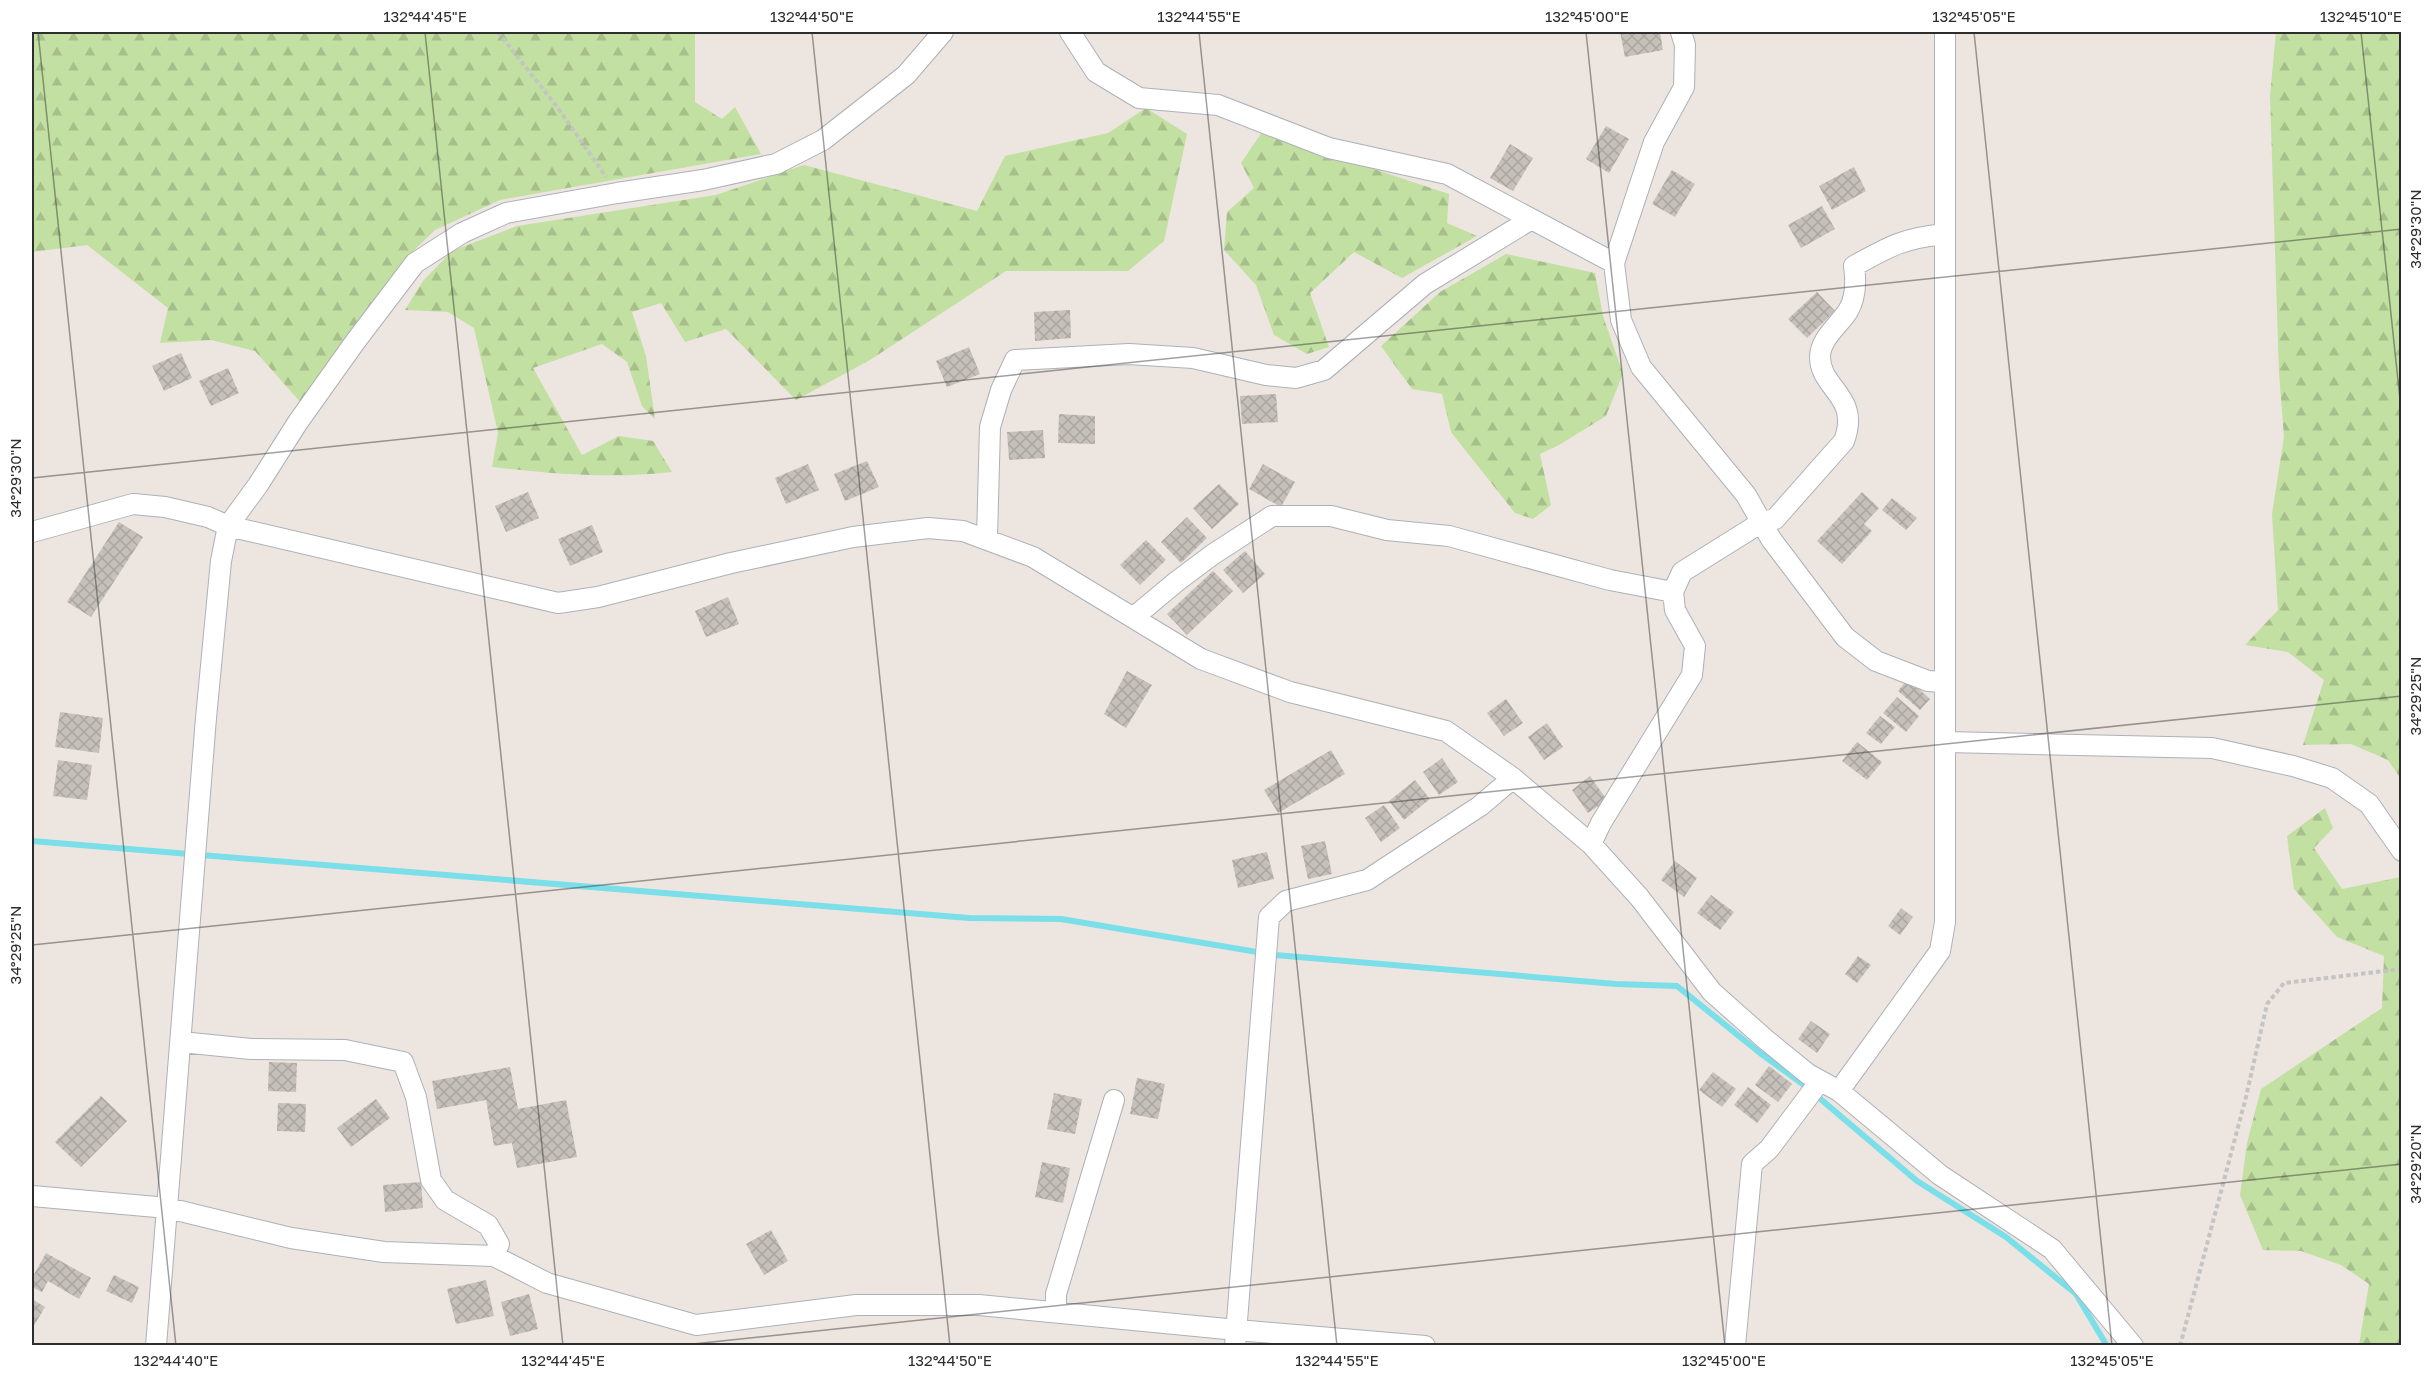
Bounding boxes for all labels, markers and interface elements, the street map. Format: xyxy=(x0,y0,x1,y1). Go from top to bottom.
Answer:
text: 132°44'45"E xyxy=(383,7,467,25)
text: 132°44'50"E xyxy=(770,7,854,25)
text: 132°44'55"E xyxy=(1157,7,1241,25)
text: 132°45'00"E xyxy=(1545,7,1629,25)
text: 132°45'05"E xyxy=(1932,7,2016,25)
text: 132°45'10"E xyxy=(2320,7,2402,25)
text: 34°29'30"N xyxy=(2406,189,2424,269)
text: 34°29'30"N xyxy=(6,438,24,518)
text: 34°29'25"N xyxy=(2406,657,2424,735)
text: 34°29'25"N xyxy=(6,906,24,984)
text: 34°29'20"N xyxy=(2406,1124,2424,1204)
text: 132°44'40"E xyxy=(134,1351,218,1369)
text: 132°44'45"E xyxy=(521,1351,605,1369)
text: 132°44'50"E xyxy=(908,1351,992,1369)
text: 132°44'55"E xyxy=(1295,1351,1379,1369)
text: 132°45'00"E xyxy=(1682,1351,1766,1369)
text: 132°45'05"E xyxy=(2070,1351,2154,1369)

